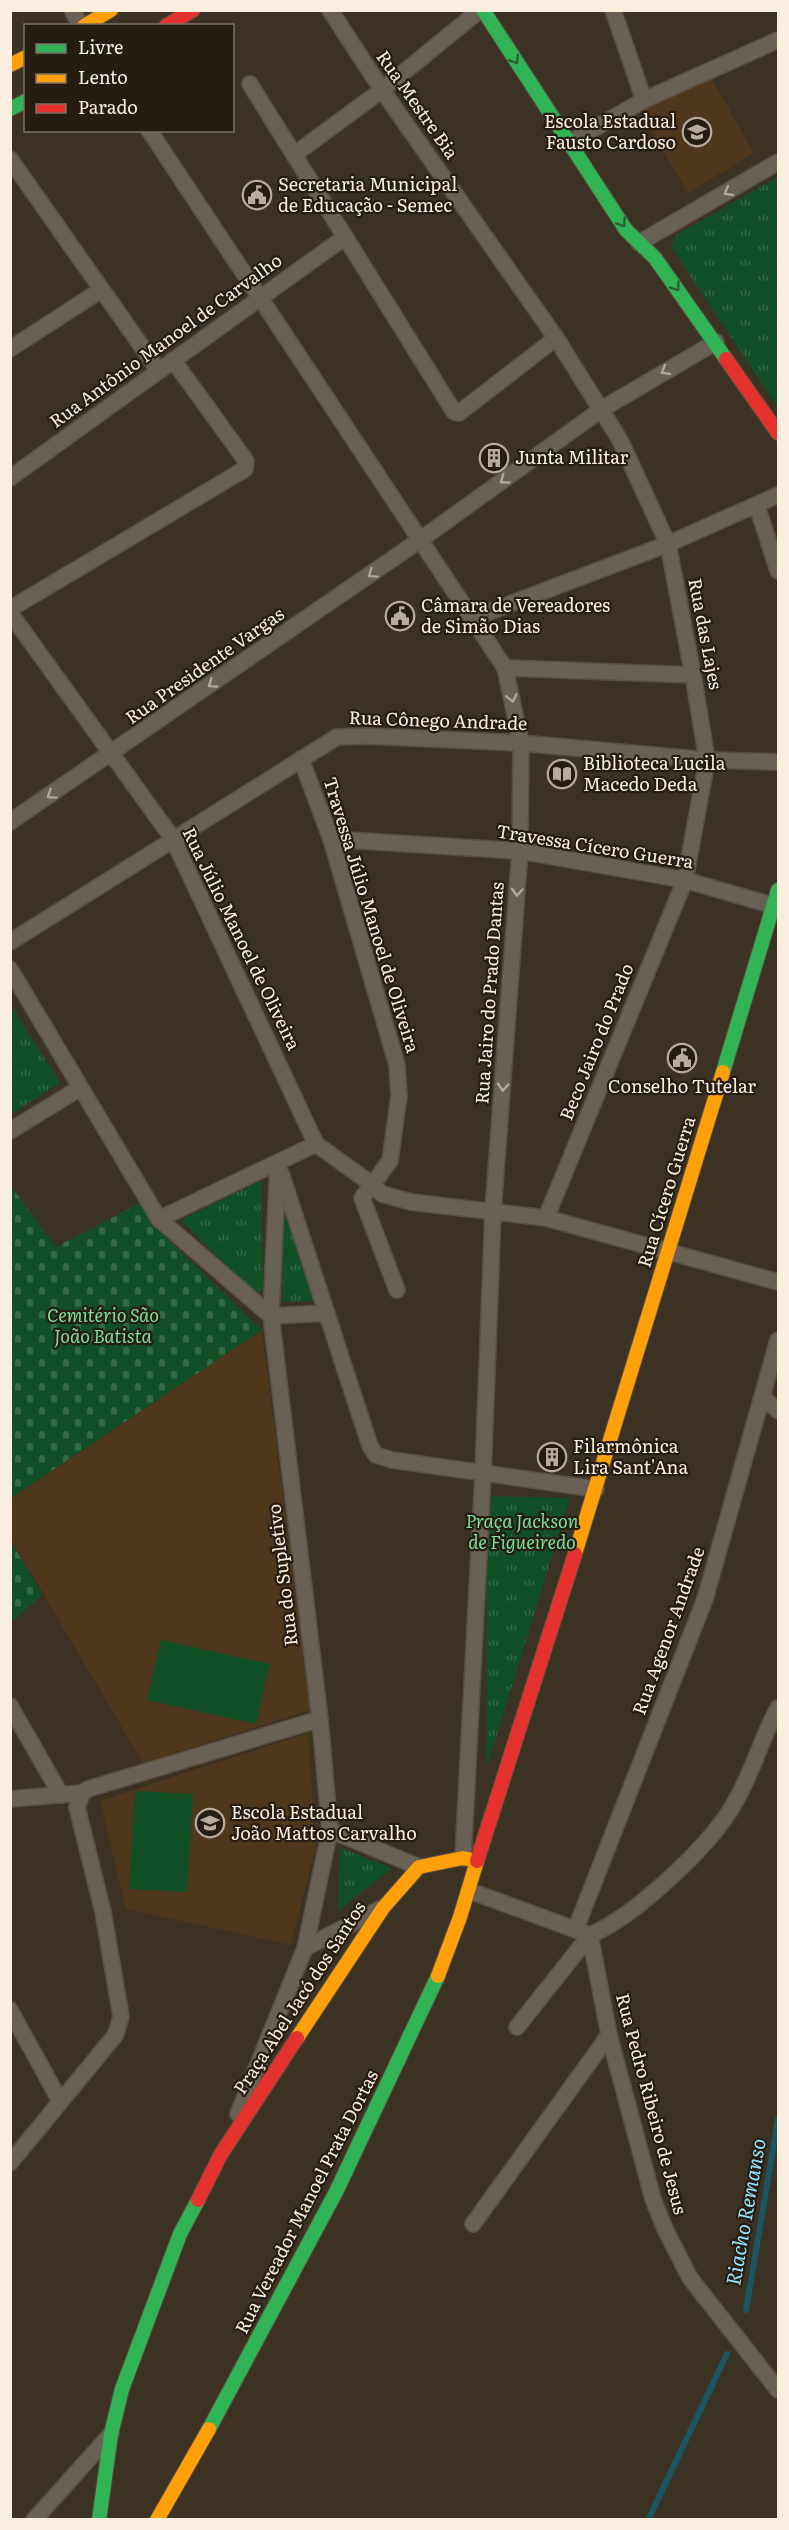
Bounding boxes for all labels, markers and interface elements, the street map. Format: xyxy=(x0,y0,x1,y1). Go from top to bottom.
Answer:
legend xyxy=(24,24,234,132)
text: Livre xyxy=(78,33,123,60)
street label: Rua Mestre Bia xyxy=(371,44,466,164)
one-way arrow xyxy=(508,53,519,64)
text: Lento xyxy=(78,63,128,90)
text: Parado xyxy=(78,93,138,120)
place label: Escola Estadual Fausto Cardoso xyxy=(544,107,676,155)
school or university icon: Escola Estadual Fausto Cardoso xyxy=(681,116,713,148)
place label: Secretaria Municipal de Educação - Semec xyxy=(278,170,457,218)
public building icon: Secretaria Municipal de Educação - Semec xyxy=(241,179,273,211)
one-way arrow xyxy=(724,184,734,196)
one-way arrow xyxy=(615,216,626,227)
street label: Rua Antônio Manoel de Carvalho xyxy=(43,246,287,434)
one-way arrow xyxy=(669,281,680,292)
one-way arrow xyxy=(661,364,671,376)
building icon: Junta Militar xyxy=(478,442,510,474)
place label: Junta Militar xyxy=(515,443,629,470)
one-way arrow xyxy=(499,473,510,484)
one-way arrow xyxy=(368,567,379,578)
street label: Rua das Lajes xyxy=(682,576,730,692)
place label: Câmara de Vereadores de Simão Dias xyxy=(421,591,610,639)
street label: Rua Presidente Vargas xyxy=(119,600,289,730)
public building icon: Câmara de Vereadores de Simão Dias xyxy=(384,600,416,632)
one-way arrow xyxy=(207,677,218,688)
one-way arrow xyxy=(505,693,518,703)
street label: Rua Cônego Andrade xyxy=(348,703,528,736)
place label: Biblioteca Lucila Macedo Deda xyxy=(583,749,726,797)
library icon: Biblioteca Lucila Macedo Deda xyxy=(546,758,578,790)
street label: Travessa Júlio Manoel de Oliveira xyxy=(318,773,427,1056)
one-way arrow xyxy=(47,788,58,799)
street label: Travessa Cícero Guerra xyxy=(495,817,696,874)
street label: Rua Júlio Manoel de Oliveira xyxy=(177,822,308,1055)
street label: Rua Jairo do Prado Dantas xyxy=(467,881,510,1105)
one-way arrow xyxy=(510,888,523,897)
street label: Beco Jairo do Prado xyxy=(552,959,639,1124)
public building icon: Conselho Tutelar xyxy=(666,1042,698,1074)
place label: Conselho Tutelar xyxy=(608,1072,756,1099)
one-way arrow xyxy=(496,1082,509,1091)
street label: Rua Cícero Guerra xyxy=(630,1112,701,1271)
park label: Cemitério São João Batista xyxy=(47,1301,159,1349)
place label: Filarmônica Lira Sant'Ana xyxy=(573,1432,688,1480)
building icon: Filarmônica Lira Sant'Ana xyxy=(536,1441,568,1473)
street label: Rua do Supletivo xyxy=(259,1502,304,1648)
park label: Praça Jackson de Figueiredo xyxy=(465,1507,579,1555)
street label: Rua Agenor Andrade xyxy=(625,1543,711,1718)
place label: Escola Estadual João Mattos Carvalho xyxy=(231,1798,417,1846)
school or university icon: Escola Estadual João Mattos Carvalho xyxy=(194,1807,226,1839)
street label: Praça Abel Jacó dos Santos xyxy=(226,1895,371,2099)
street label: Rua Pedro Ribeiro de Jesus xyxy=(610,1990,695,2217)
street label: Rua Vereador Manoel Prata Dortas xyxy=(227,2065,384,2338)
water label: Riacho Remanso xyxy=(716,2136,772,2288)

